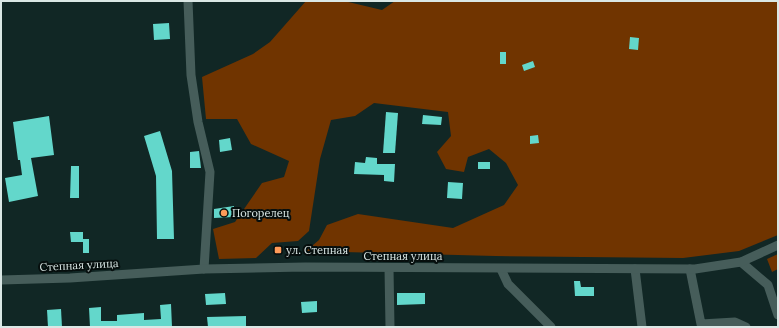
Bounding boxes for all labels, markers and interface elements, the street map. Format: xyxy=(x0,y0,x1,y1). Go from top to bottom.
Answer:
place label: Погорелец xyxy=(232,206,290,220)
marker: Погорелец xyxy=(219,208,229,218)
place label: ул. Степная xyxy=(286,243,348,257)
marker: ул. Степная xyxy=(273,245,283,255)
street label: Степная улица xyxy=(364,249,443,263)
street label: Степная улица xyxy=(39,256,119,274)

